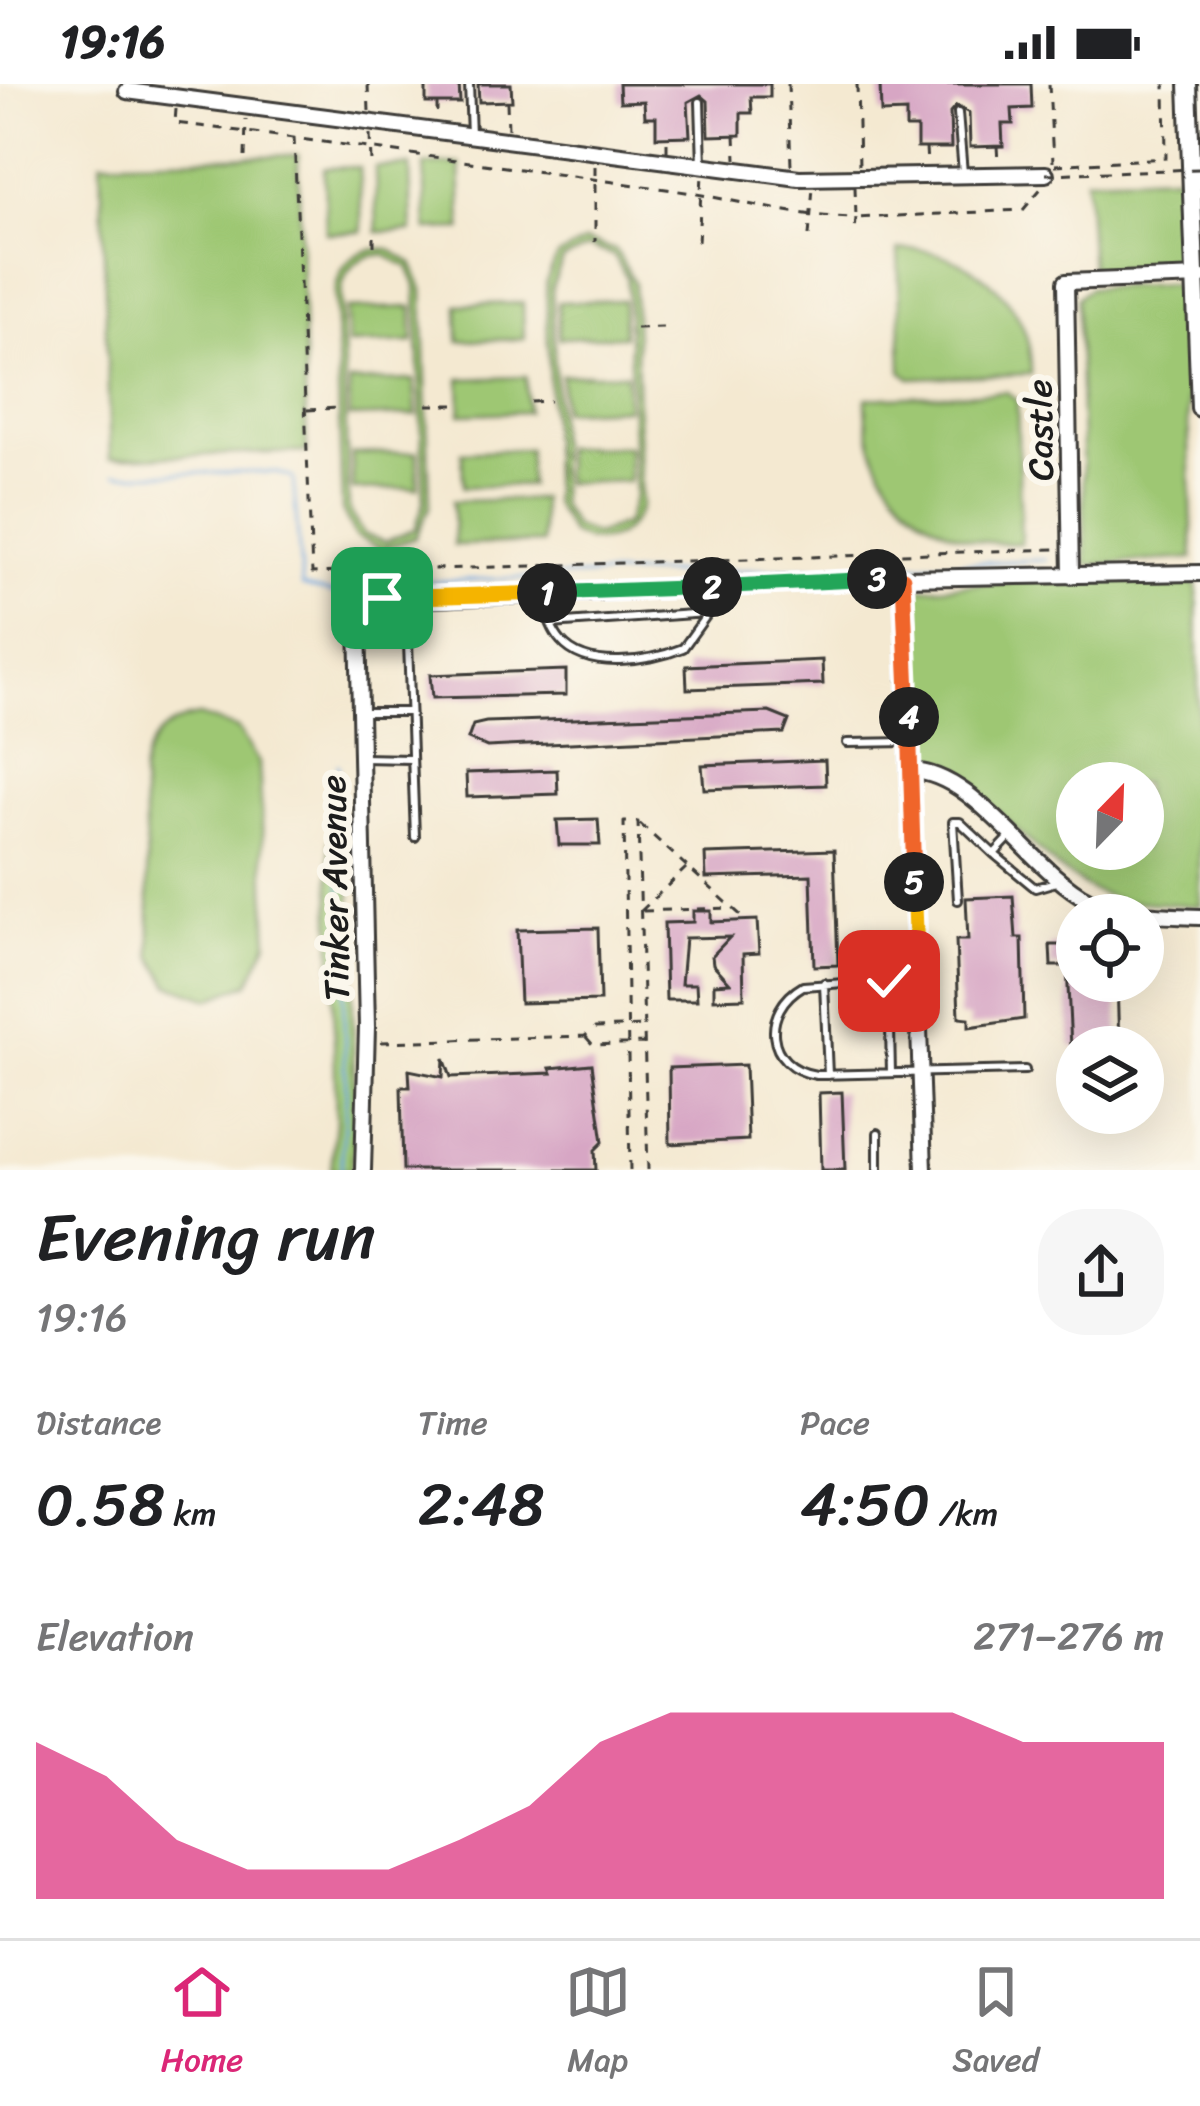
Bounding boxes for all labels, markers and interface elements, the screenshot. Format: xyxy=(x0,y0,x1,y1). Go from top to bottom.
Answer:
text: 19:16 xyxy=(60,2,165,82)
street label: Castle xyxy=(1007,379,1073,481)
pin xyxy=(331,547,433,649)
pin: 3 xyxy=(847,549,907,609)
text: 3 xyxy=(868,550,886,608)
pin: 2 xyxy=(682,557,742,617)
text: 2 xyxy=(702,558,722,616)
pin: 1 xyxy=(517,563,577,623)
text: 1 xyxy=(540,564,554,622)
icon: arrive xyxy=(349,565,415,631)
pin: 4 xyxy=(879,687,939,747)
text: 4 xyxy=(899,688,919,746)
north arrow xyxy=(1056,762,1164,870)
map controls xyxy=(1056,762,1164,1134)
street label: Tinker Avenue xyxy=(301,774,369,1002)
pin: 5 xyxy=(884,852,944,912)
text: 5 xyxy=(904,853,924,911)
button: locate xyxy=(1056,894,1164,1002)
pin xyxy=(838,930,940,1032)
icon: check xyxy=(856,948,922,1014)
button: layers xyxy=(1056,1026,1164,1134)
text: Evening run xyxy=(36,1179,376,1296)
button: share xyxy=(1038,1209,1164,1335)
text: 19:16 xyxy=(36,1283,127,1352)
text: Distance xyxy=(36,1394,161,1452)
text: Time xyxy=(418,1394,488,1452)
text: Pace xyxy=(800,1394,870,1452)
text: 0.58 xyxy=(36,1452,165,1558)
text: 2:48 xyxy=(418,1452,544,1558)
text: 4:50 xyxy=(800,1452,930,1558)
text: km xyxy=(165,1485,216,1543)
text: /km xyxy=(930,1485,998,1543)
text: Elevation xyxy=(36,1602,194,1671)
text: 271–276 m xyxy=(973,1602,1164,1671)
tab: Home xyxy=(161,1959,243,2089)
tab: Map xyxy=(565,1959,631,2089)
tab: Saved xyxy=(952,1959,1039,2089)

